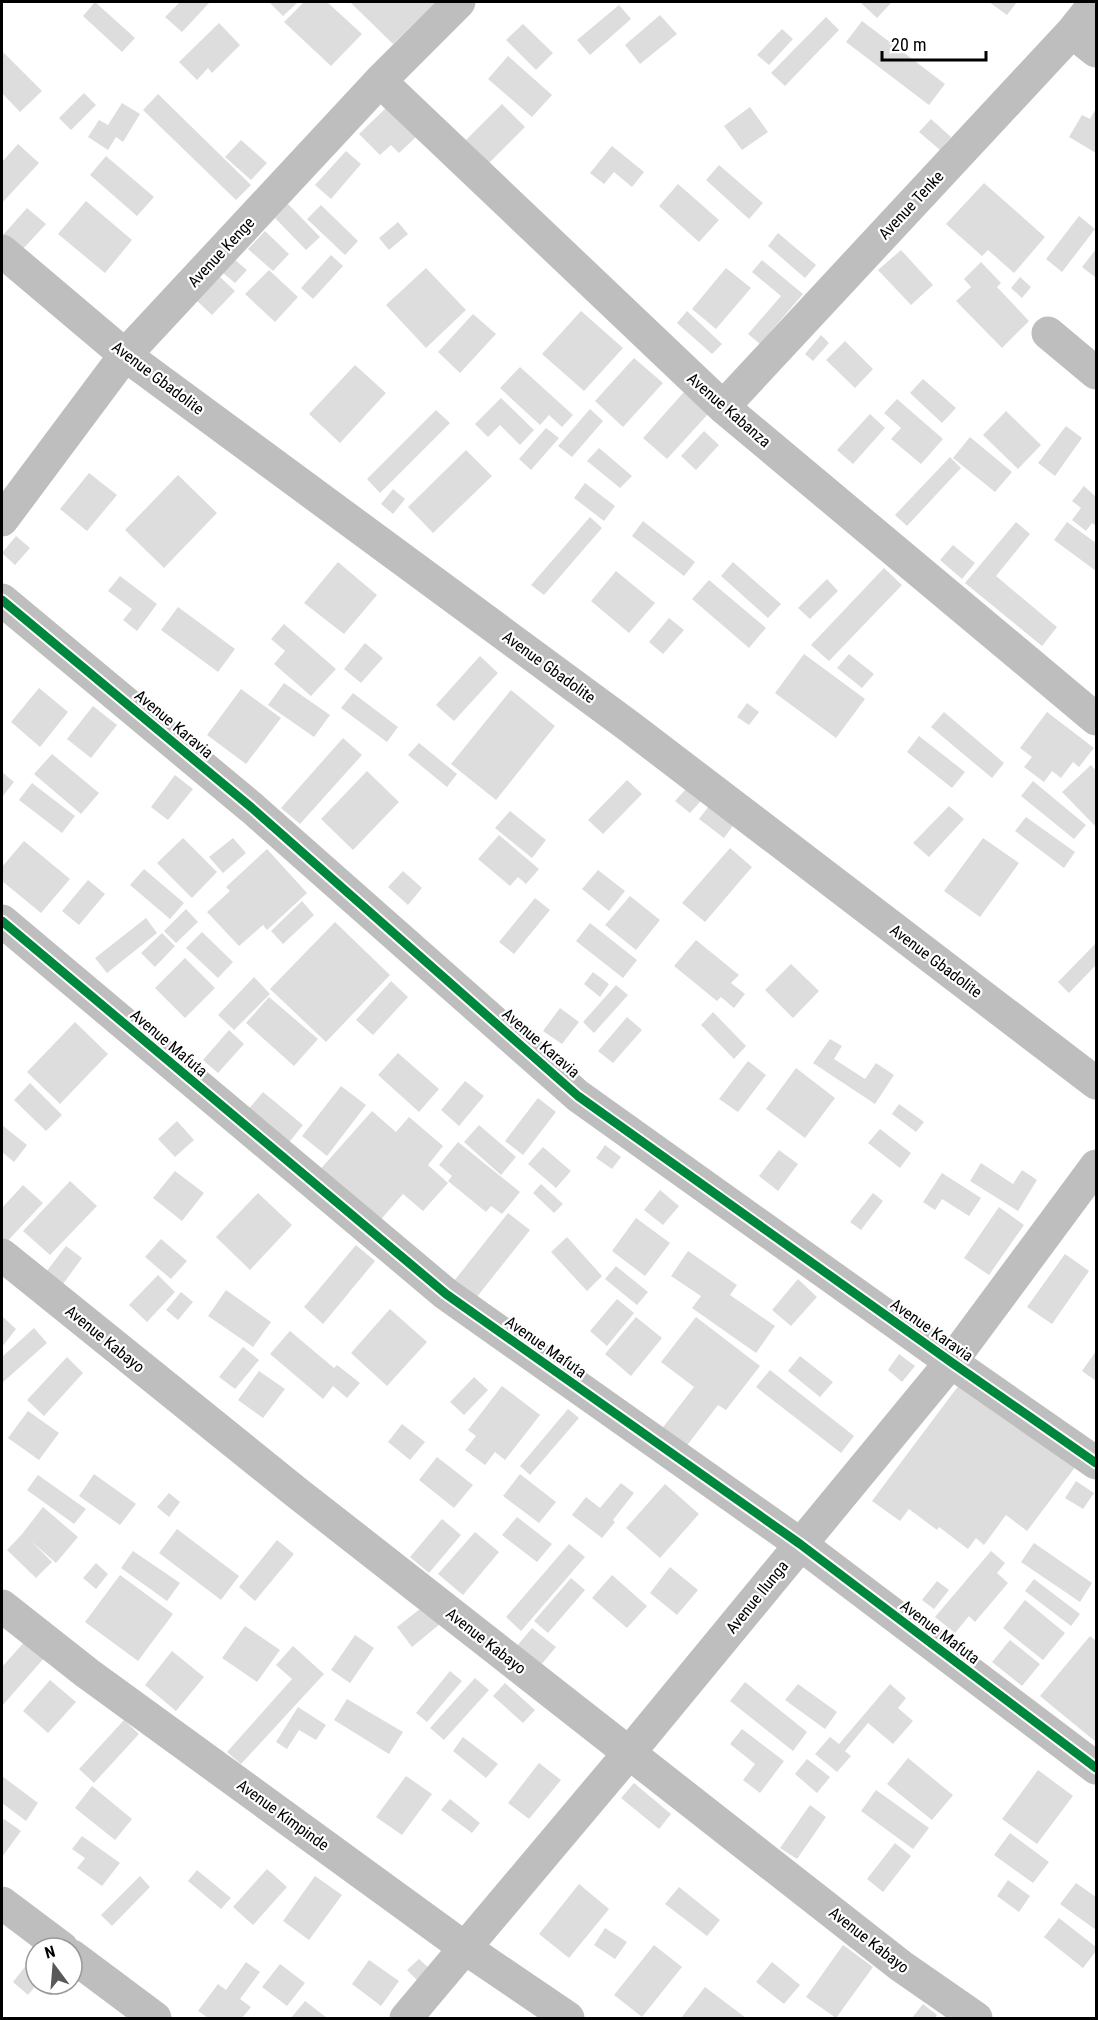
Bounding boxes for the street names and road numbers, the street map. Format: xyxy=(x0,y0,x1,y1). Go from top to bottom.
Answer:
street label: Avenue Tenke xyxy=(874,167,948,243)
street label: Avenue Kenge xyxy=(184,213,258,291)
street label: Avenue Gbadolite xyxy=(108,337,208,419)
street label: Avenue Kabanza xyxy=(683,369,775,451)
street label: Avenue Gbadolite xyxy=(499,627,599,707)
street label: Avenue Karavia xyxy=(131,686,217,762)
street label: Avenue Gbadolite xyxy=(886,920,986,1002)
street label: Avenue Karavia xyxy=(498,1004,584,1082)
street label: Avenue Mafuta xyxy=(127,1005,211,1081)
street label: Avenue Karavia xyxy=(887,1295,977,1365)
street label: Avenue Kabayo xyxy=(62,1301,148,1377)
street label: Avenue Mafuta xyxy=(502,1312,590,1382)
street label: Avenue Ilunga xyxy=(722,1557,792,1637)
street label: Avenue Mafuta xyxy=(896,1596,984,1668)
street label: Avenue Kabayo xyxy=(442,1604,530,1678)
street label: Avenue Kimpinde xyxy=(233,1775,333,1855)
street label: Avenue Kabayo xyxy=(825,1903,913,1977)

